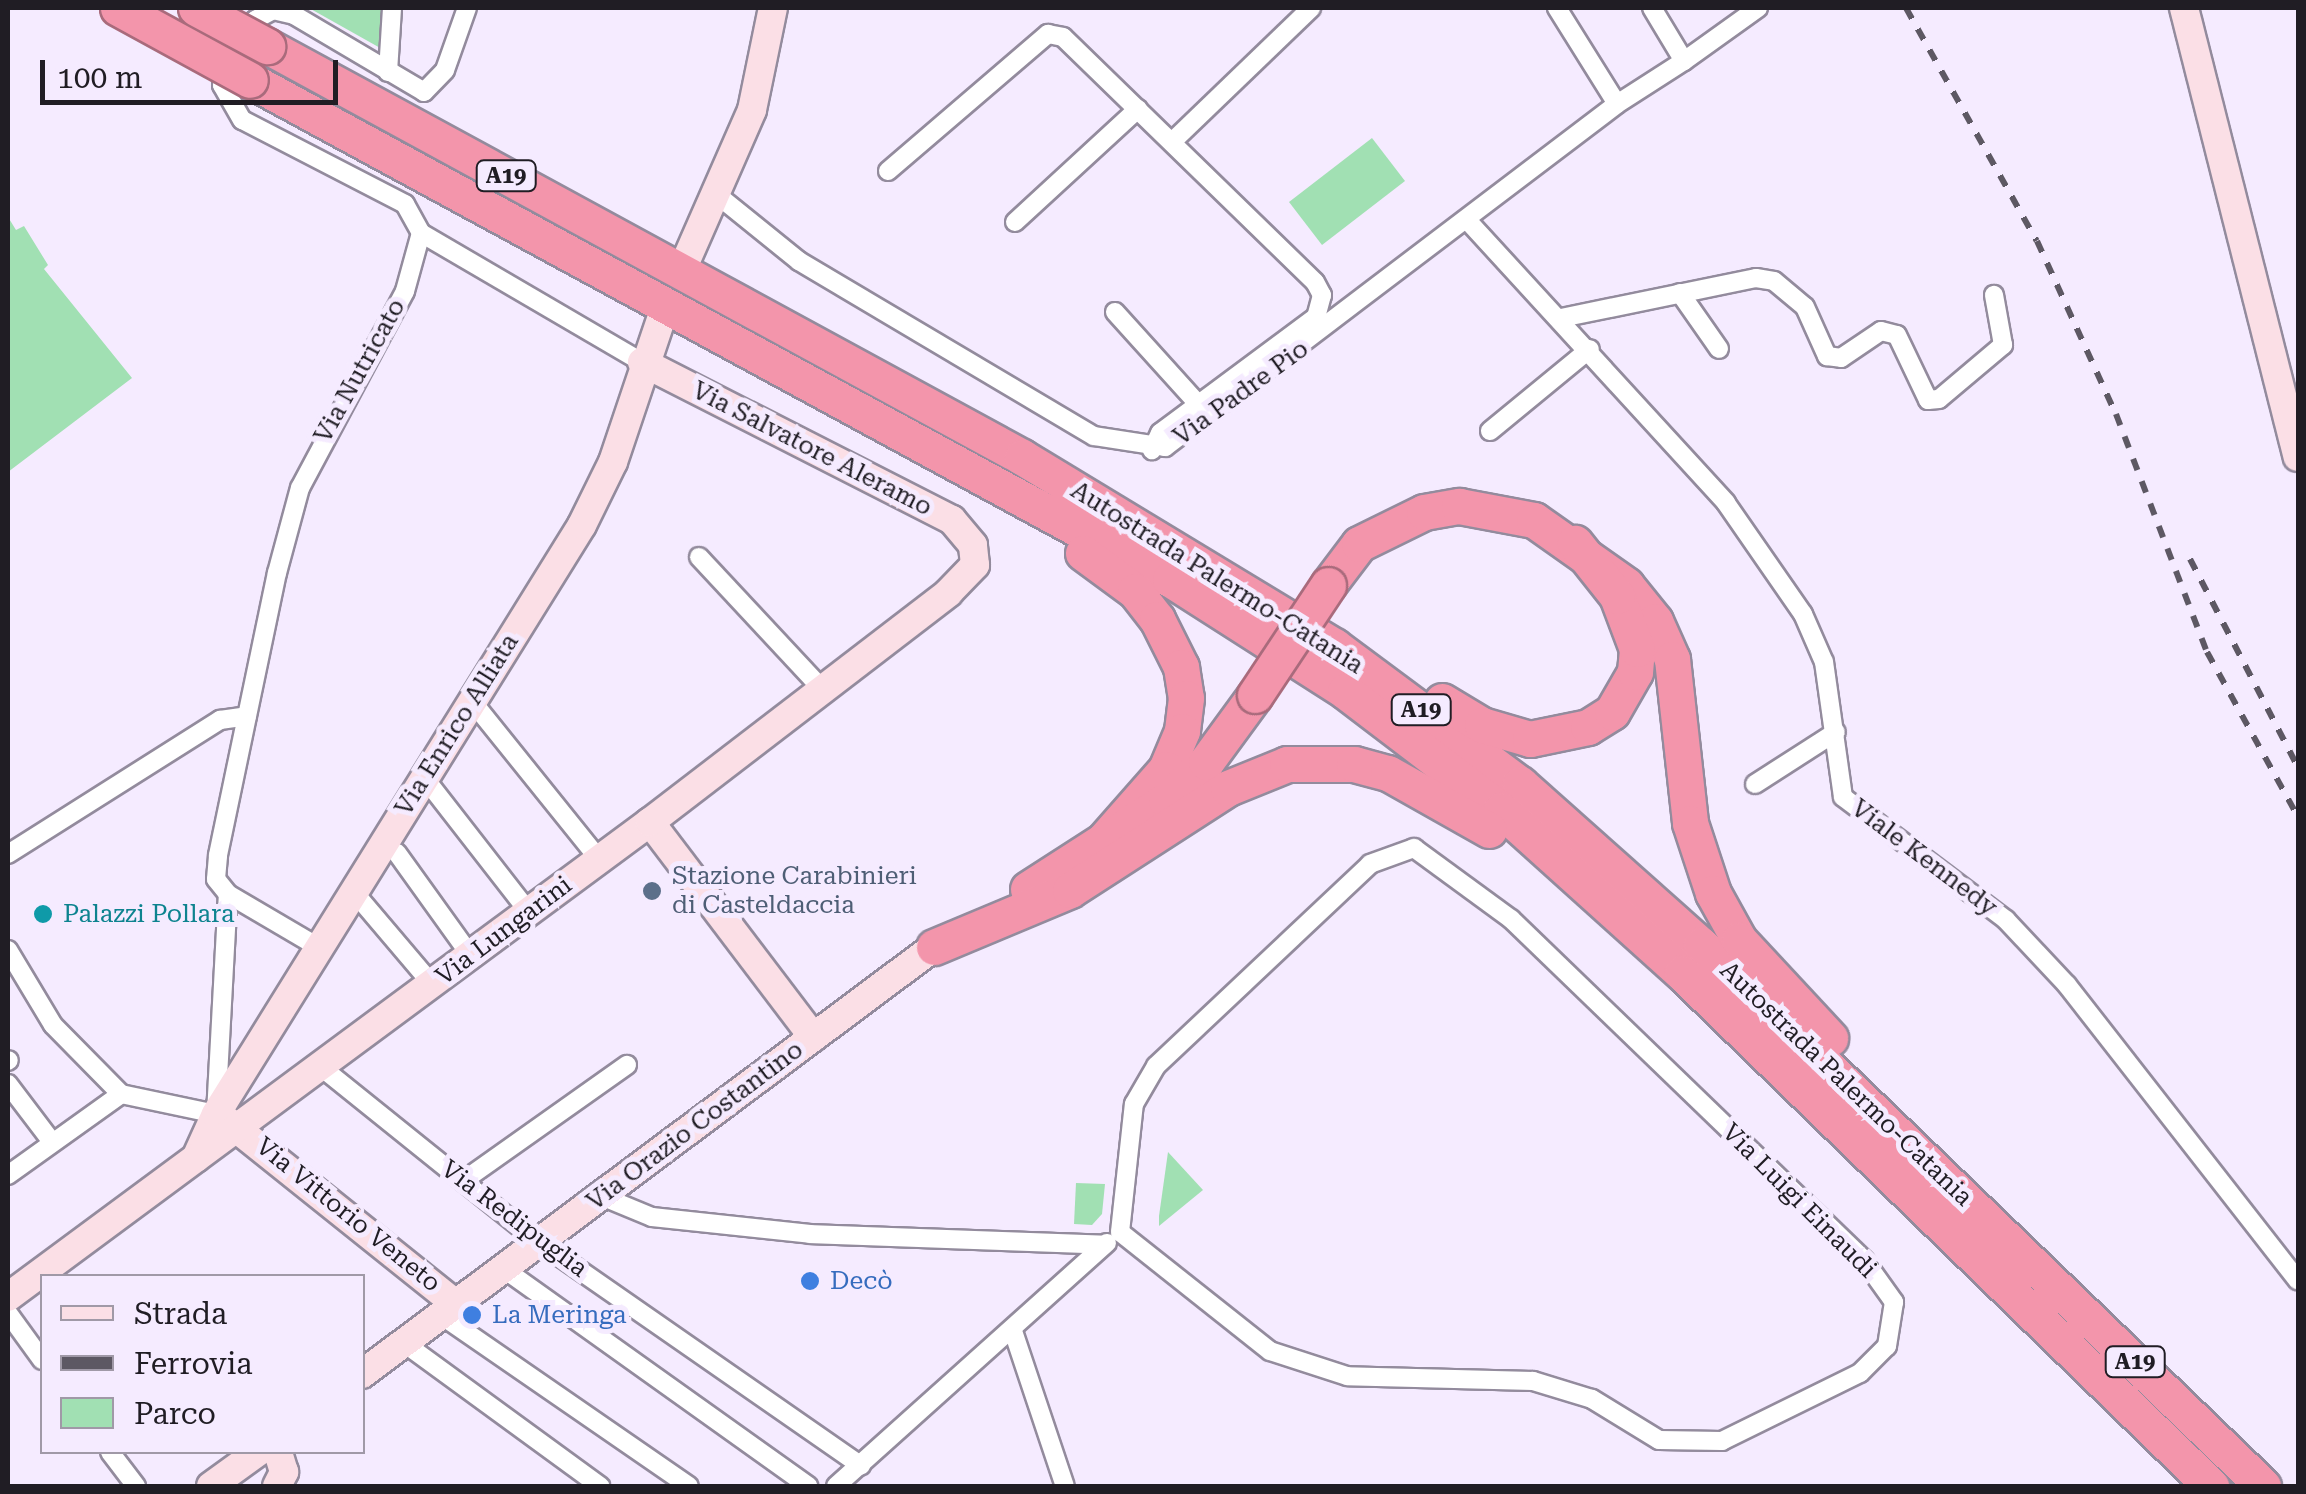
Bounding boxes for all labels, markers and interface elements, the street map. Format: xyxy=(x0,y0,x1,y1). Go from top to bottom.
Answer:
scale bar xyxy=(45,40,342,102)
text: 100 m xyxy=(57,60,142,95)
road number: A19 xyxy=(474,159,538,193)
street label: Via Nutricato xyxy=(308,294,412,448)
street label: Via Padre Pio xyxy=(1168,334,1314,452)
street label: Via Salvatore Aleramo xyxy=(687,375,937,523)
street label: Autostrada Palermo-Catania xyxy=(1065,475,1369,681)
street label: Via Enrico Alliata xyxy=(389,629,525,821)
road number: A19 xyxy=(1388,693,1454,727)
street label: Viale Kennedy xyxy=(1845,793,2003,923)
place label: Stazione Carabinieri di Casteldaccia xyxy=(672,862,917,921)
street label: Via Lungarini xyxy=(430,870,578,992)
marker: Stazione Carabinieri di Casteldaccia xyxy=(641,880,663,902)
place label: Palazzi Pollara xyxy=(63,899,235,929)
marker: Palazzi Pollara xyxy=(32,903,54,925)
street label: Autostrada Palermo-Catania xyxy=(1714,955,1978,1213)
street label: Via Orazio Costantino xyxy=(581,1035,809,1217)
street label: Via Luigi Einaudi xyxy=(1716,1118,1882,1284)
street label: Via Vittorio Veneto xyxy=(250,1131,446,1299)
street label: Via Redipuglia xyxy=(435,1154,593,1284)
place label: Decò xyxy=(830,1266,893,1296)
marker: Decò xyxy=(799,1270,821,1292)
legend xyxy=(40,1274,365,1454)
text: Strada xyxy=(134,1296,227,1331)
place label: La Meringa xyxy=(492,1300,627,1330)
marker: La Meringa xyxy=(461,1304,483,1326)
road number: A19 xyxy=(2102,1345,2168,1379)
text: Ferrovia xyxy=(134,1346,253,1381)
text: Parco xyxy=(134,1396,216,1431)

